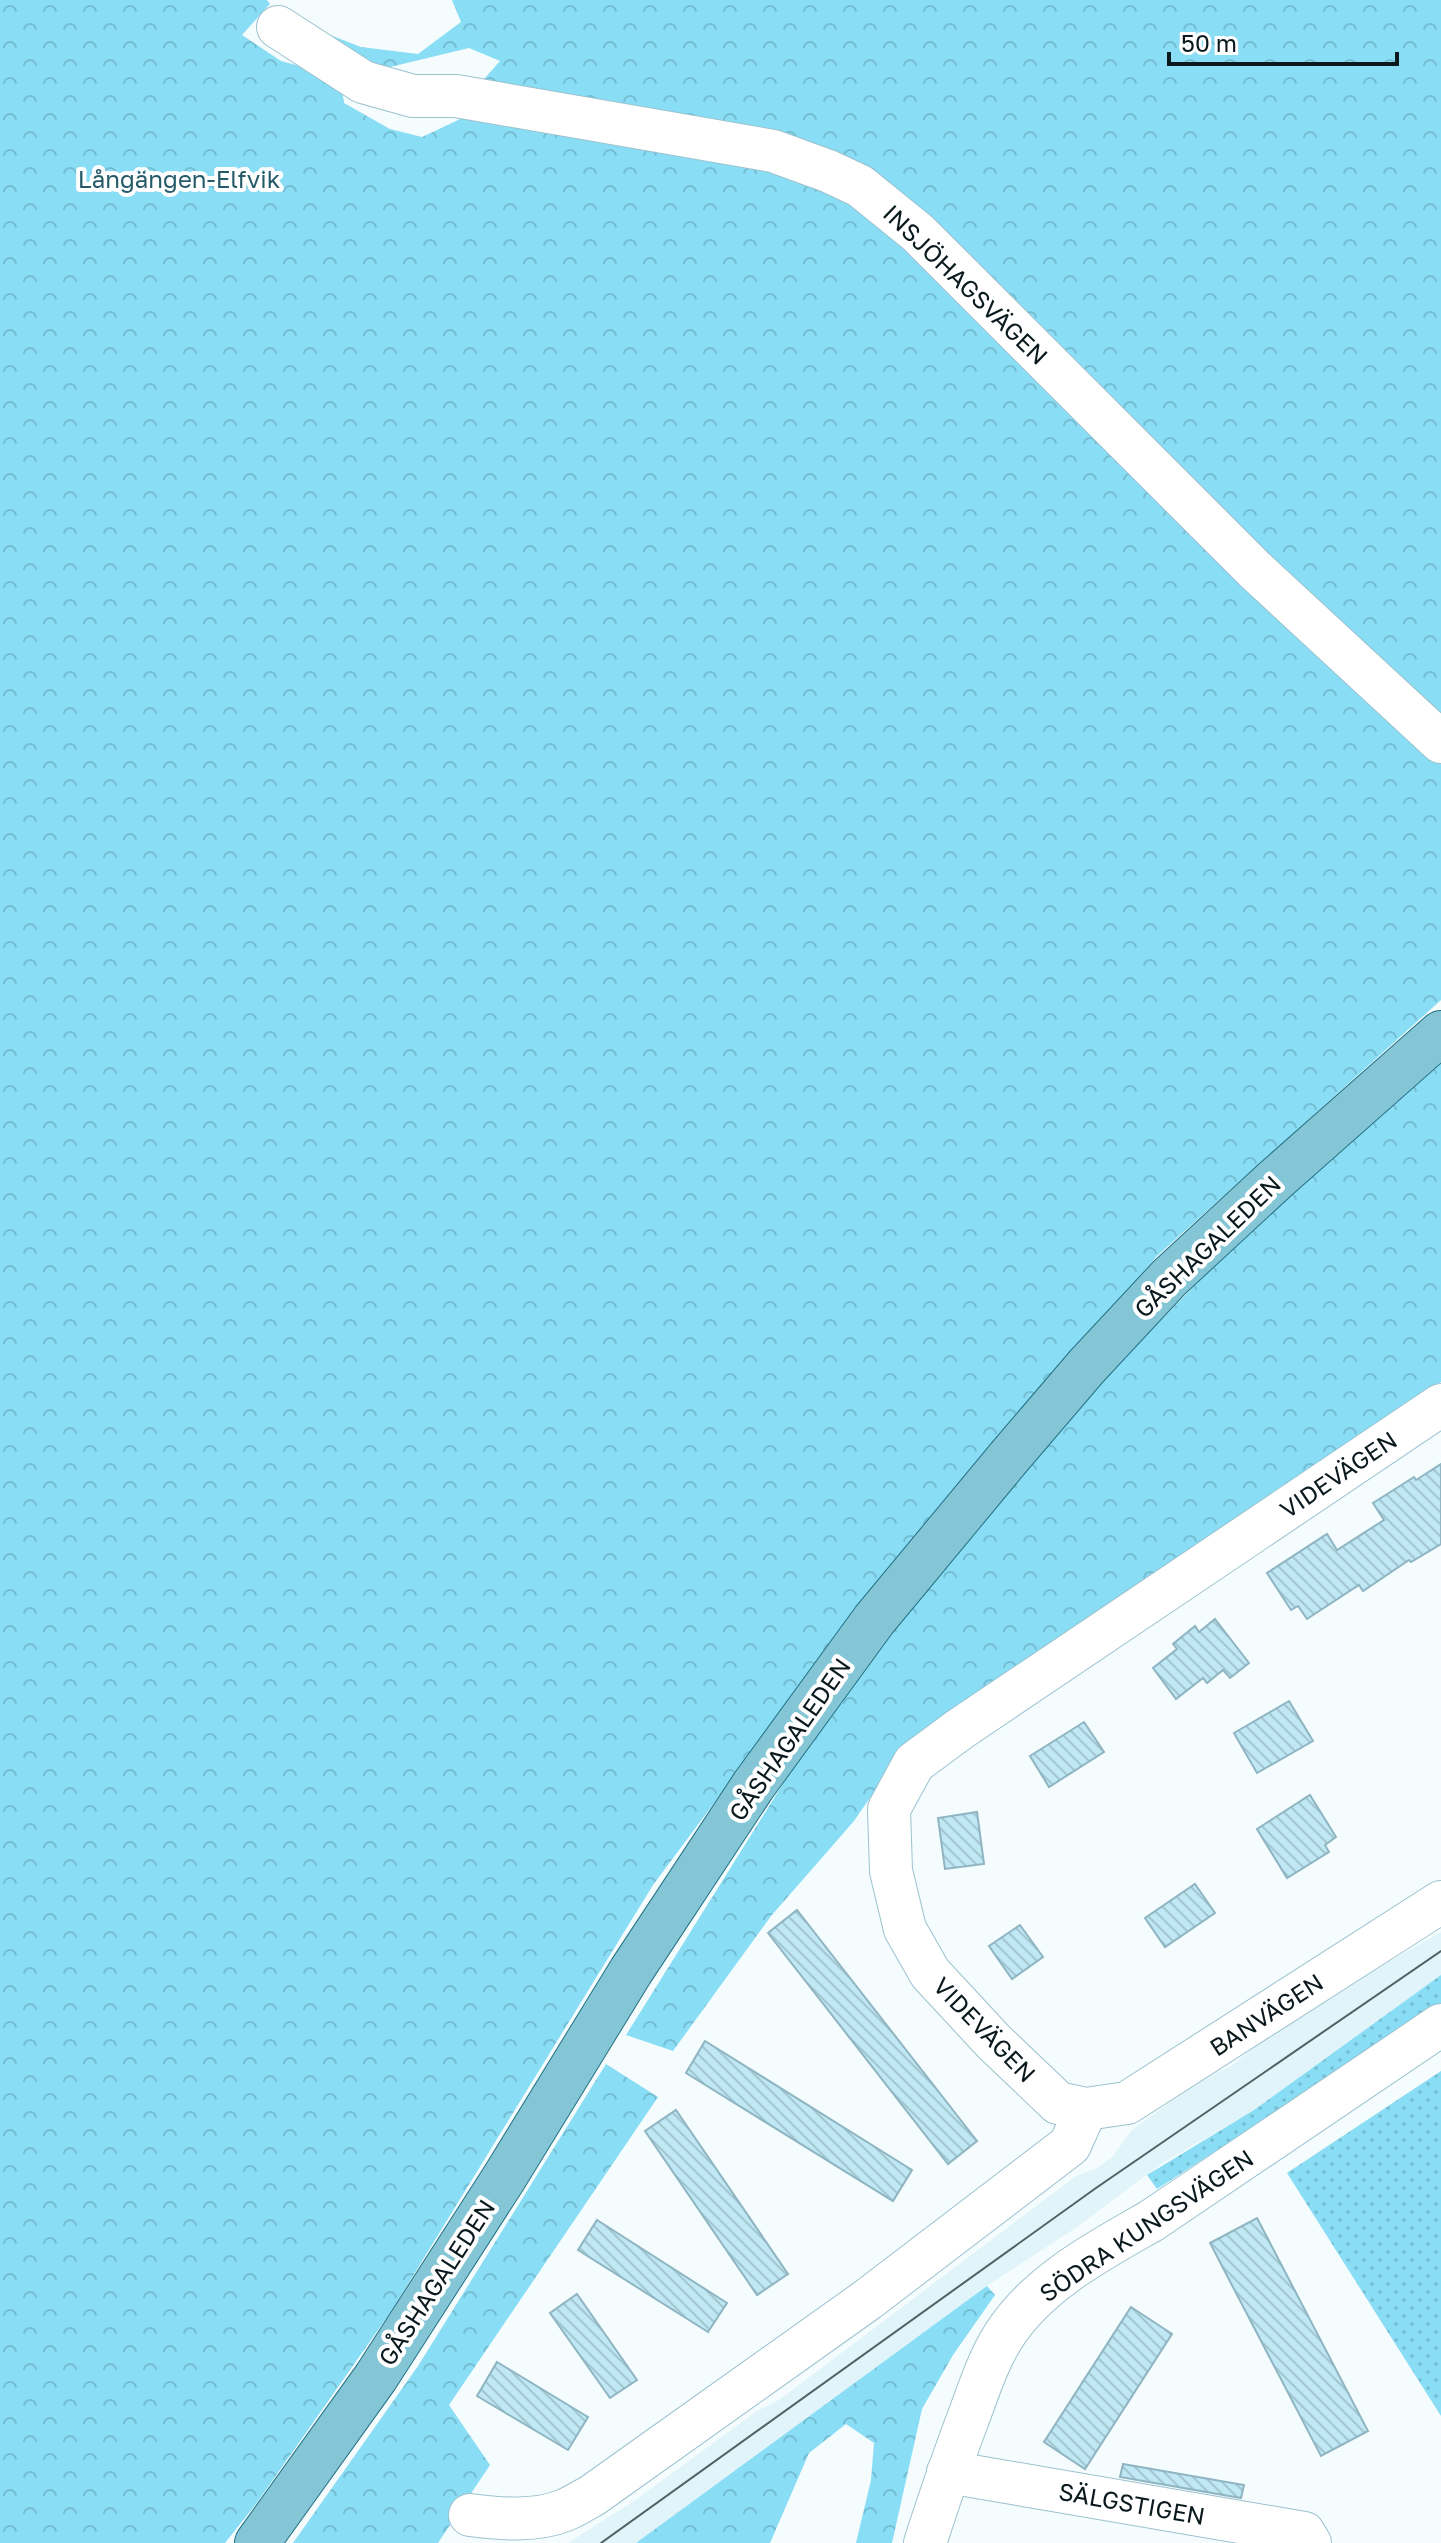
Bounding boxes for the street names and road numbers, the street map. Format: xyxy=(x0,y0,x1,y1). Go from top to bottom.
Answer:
street label: INSJÖHAGSVÄGEN xyxy=(878,198,1054,370)
street label: GÅSHAGALEDEN xyxy=(1128,1169,1286,1323)
street label: VIDEVÄGEN xyxy=(1274,1424,1402,1524)
street label: GÅSHAGALEDEN xyxy=(722,1652,856,1826)
street label: BANVÄGEN xyxy=(1204,1967,1328,2061)
street label: VIDEVÄGEN xyxy=(928,1971,1042,2087)
street label: SÖDRA KUNGSVÄGEN xyxy=(1033,2143,1259,2307)
street label: GÅSHAGALEDEN xyxy=(372,2194,500,2370)
street label: SÄLGSTIGEN xyxy=(1057,2476,1207,2530)

